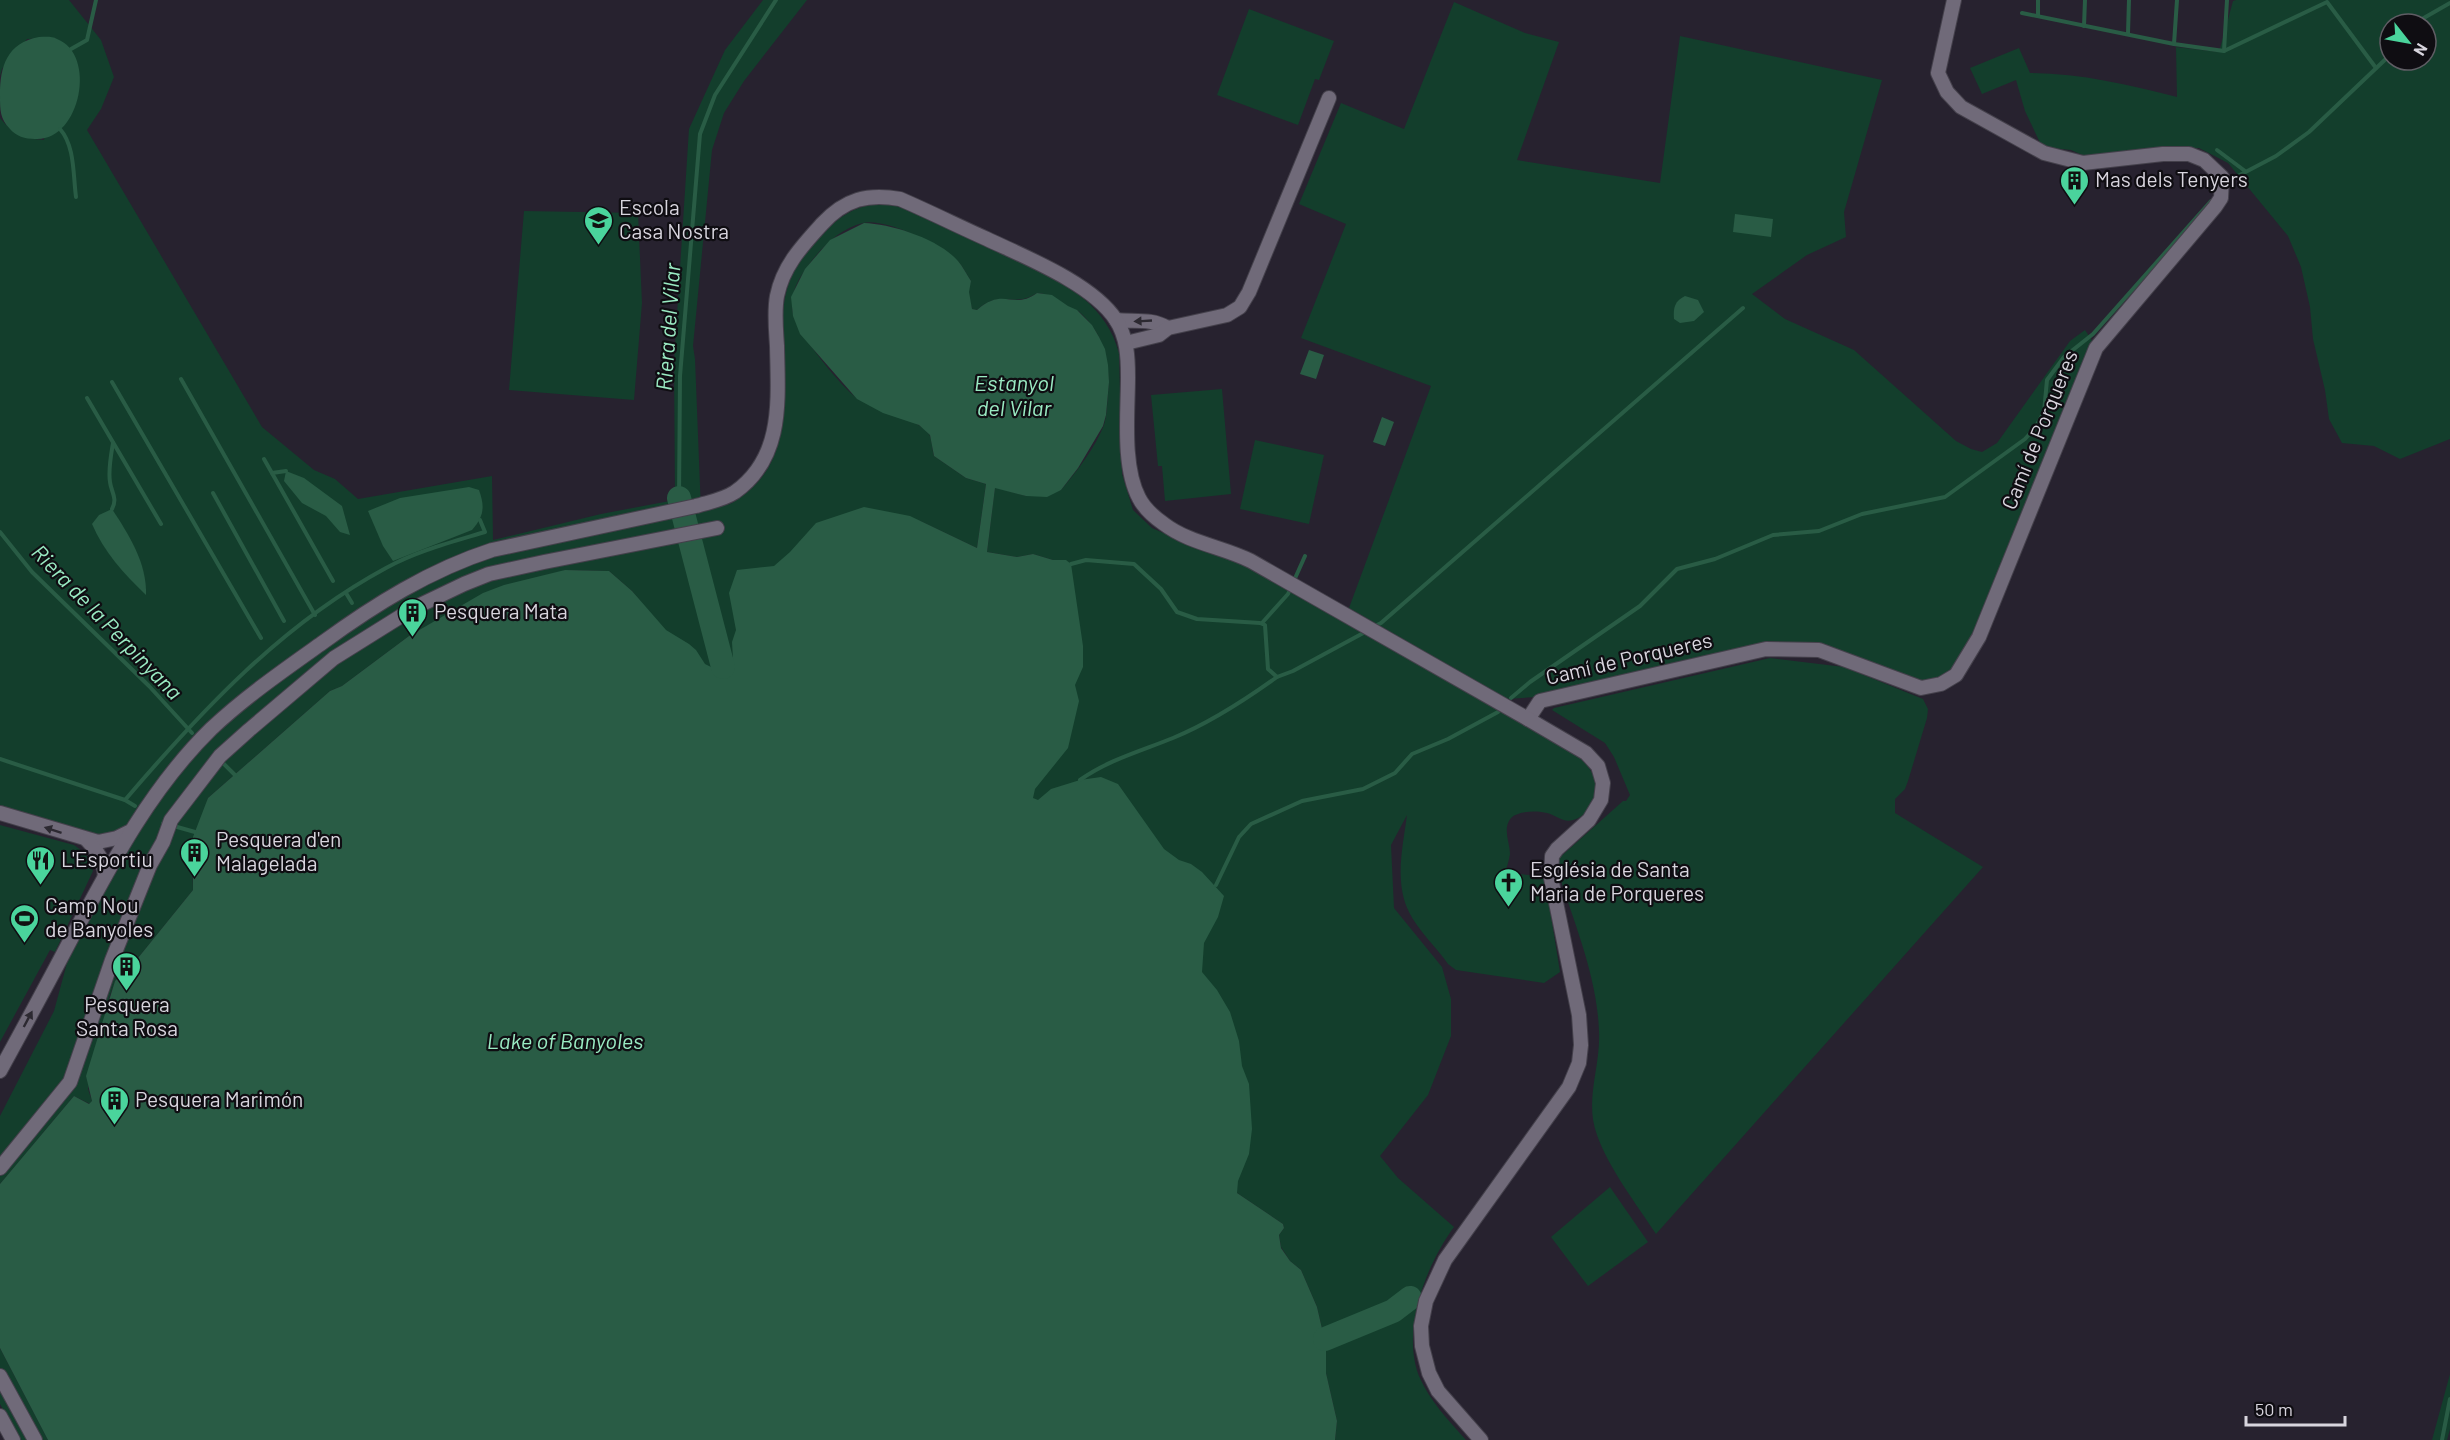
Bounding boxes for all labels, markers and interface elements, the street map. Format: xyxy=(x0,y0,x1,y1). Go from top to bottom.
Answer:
north arrow xyxy=(2378,12,2438,72)
text: N xyxy=(2410,41,2432,59)
building icon: Mas dels Tenyers xyxy=(2058,164,2090,206)
place label: Mas dels Tenyers xyxy=(2095,166,2248,191)
place label: Escola Casa Nostra xyxy=(619,194,729,243)
school or university icon: Escola Casa Nostra xyxy=(582,204,614,246)
water label: Riera del Vilar xyxy=(650,261,685,392)
one-way arrow xyxy=(1133,317,1152,326)
street label: Camí de Porqueres xyxy=(1995,346,2082,513)
water label: Estanyol del Vilar xyxy=(974,369,1054,420)
water label: Riera de la Perpinyana xyxy=(27,538,188,704)
building icon: Pesquera Mata xyxy=(397,596,429,638)
place label: Pesquera Mata xyxy=(434,598,568,623)
street label: Camí de Porqueres xyxy=(1543,626,1714,689)
one-way arrow xyxy=(44,825,62,834)
place label: Pesquera d'en Malagelada xyxy=(216,826,341,875)
building icon: Pesquera d'en Malagelada xyxy=(179,836,211,878)
restaurant icon: L'Esportiu xyxy=(24,844,56,886)
place label: L'Esportiu xyxy=(61,846,153,871)
place label: Església de Santa Maria de Porqueres xyxy=(1530,856,1704,905)
church icon: Església de Santa Maria de Porqueres xyxy=(1493,866,1525,908)
place label: Camp Nou de Banyoles xyxy=(45,892,153,941)
sports icon: Camp Nou de Banyoles xyxy=(8,902,40,944)
building icon: Pesquera Santa Rosa xyxy=(111,950,143,992)
place label: Pesquera Santa Rosa xyxy=(76,991,178,1040)
one-way arrow xyxy=(23,1010,33,1027)
water label: Lake of Banyoles xyxy=(487,1027,643,1053)
building icon: Pesquera Marimón xyxy=(98,1084,130,1126)
place label: Pesquera Marimón xyxy=(135,1086,303,1111)
scale bar xyxy=(2246,1389,2345,1427)
text: 50 m xyxy=(2255,1398,2293,1420)

